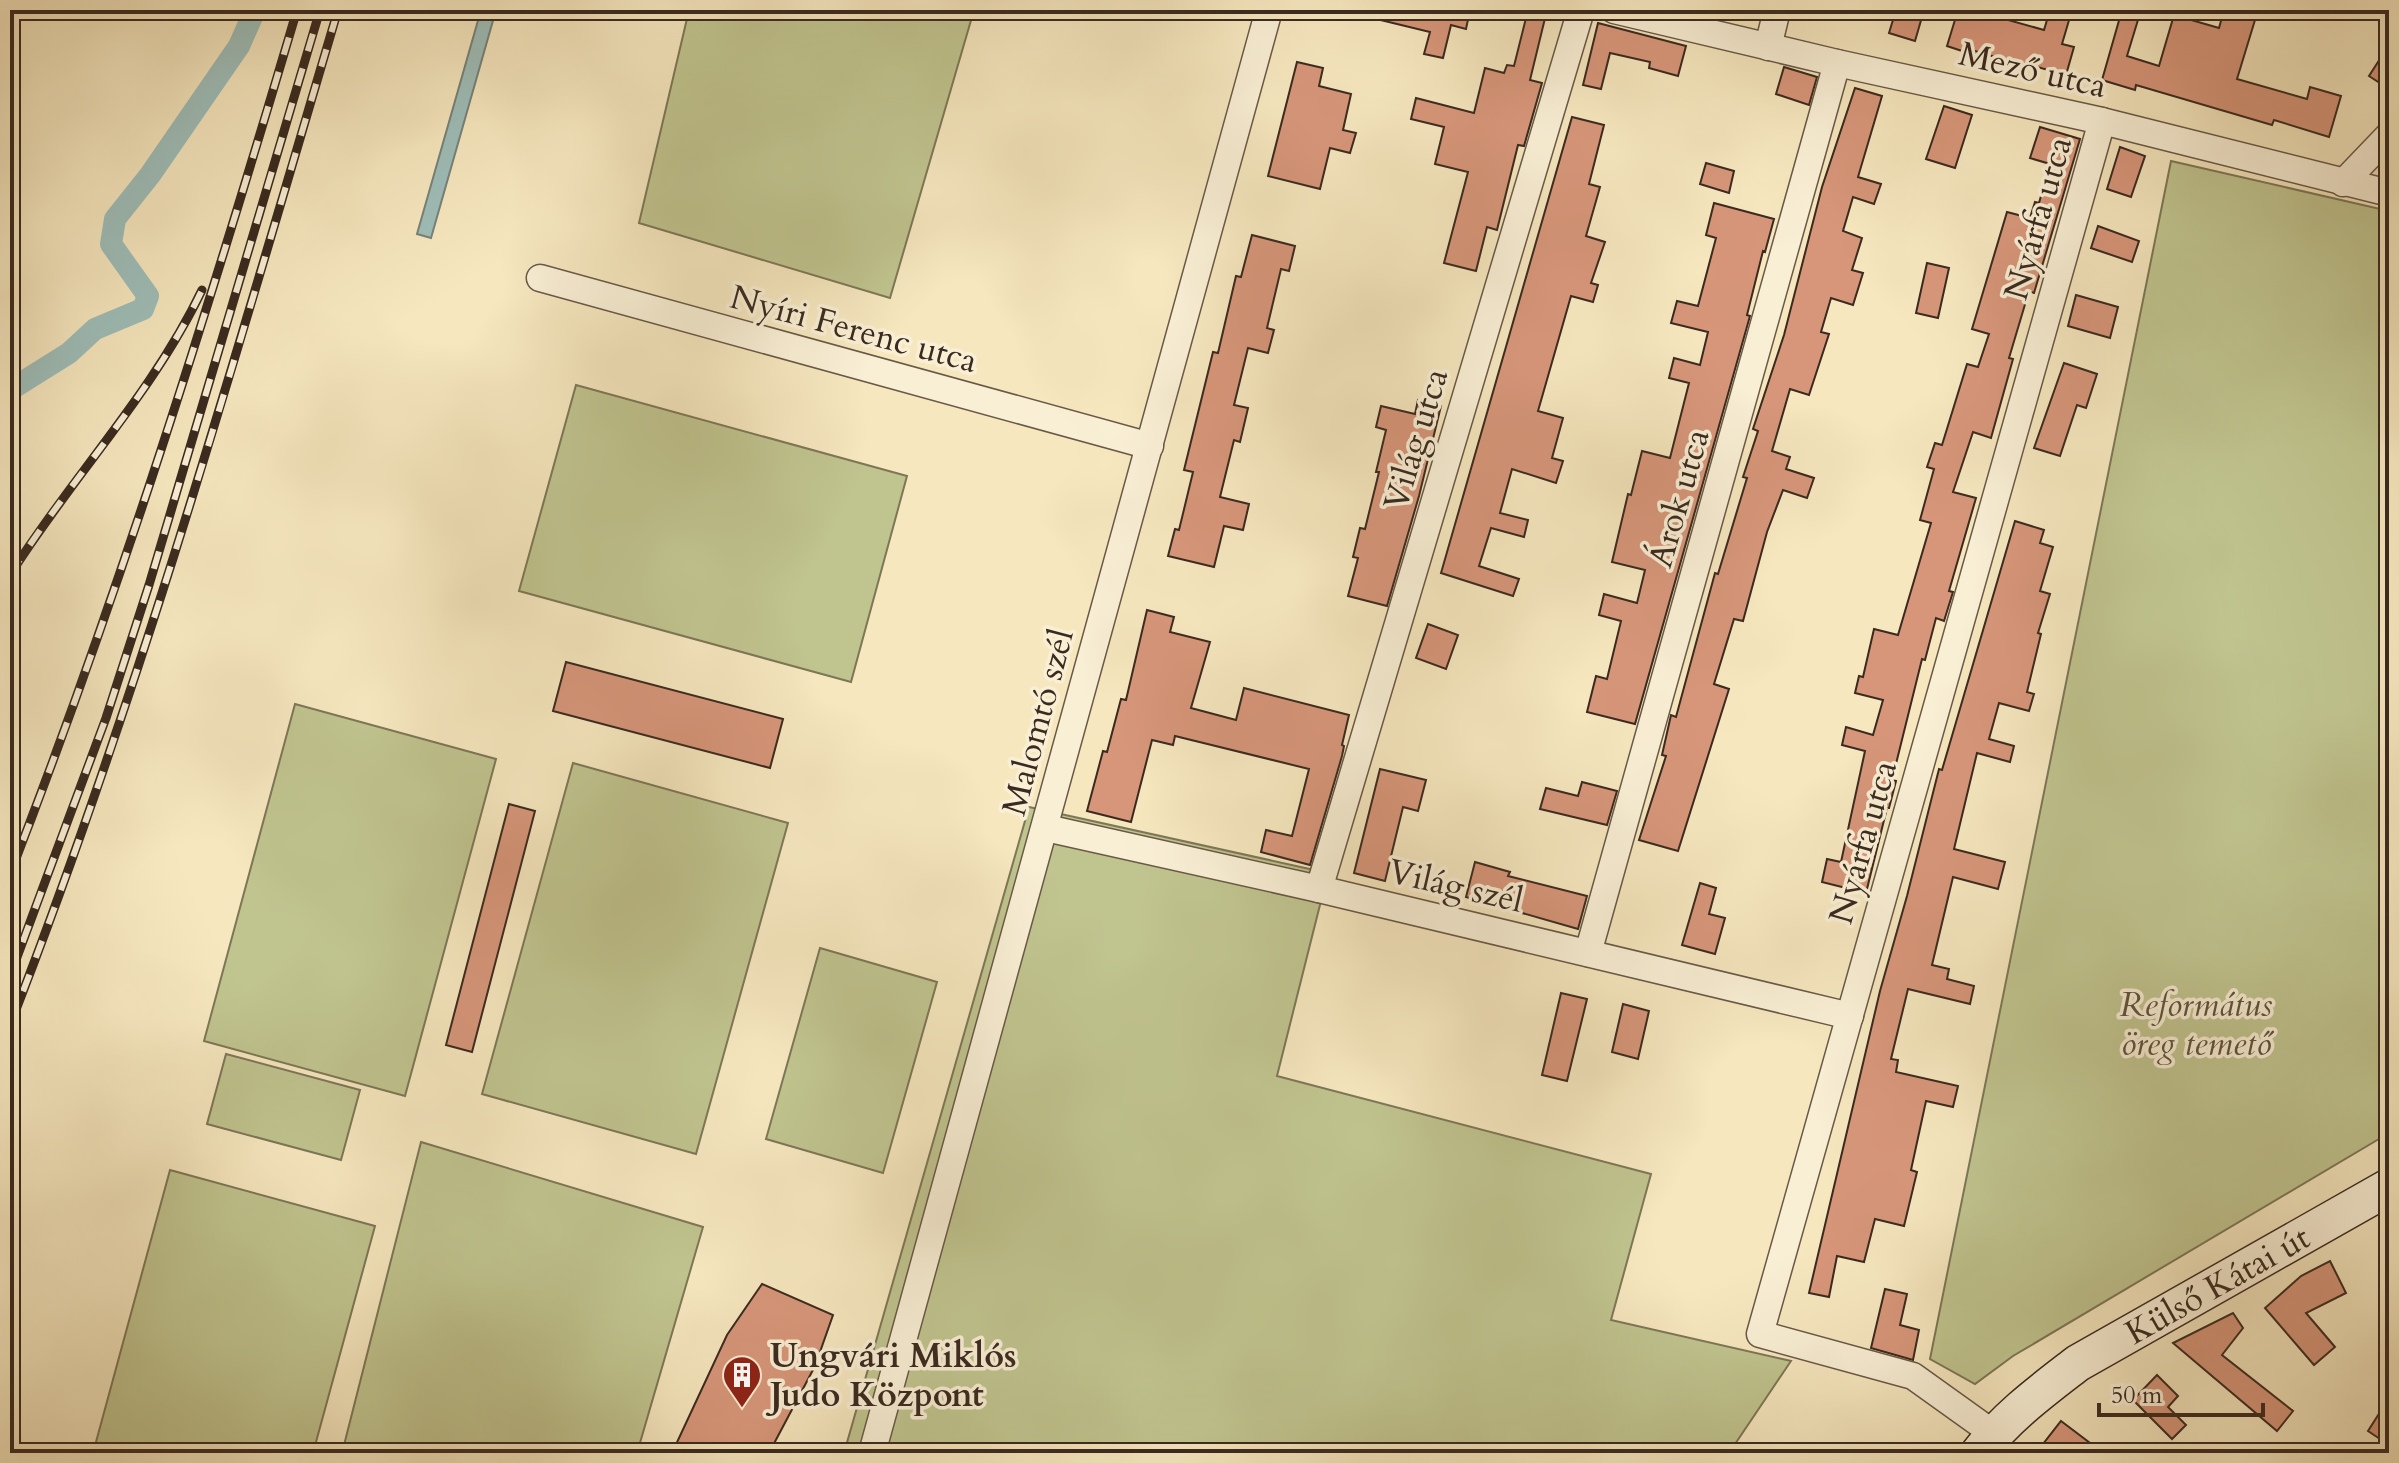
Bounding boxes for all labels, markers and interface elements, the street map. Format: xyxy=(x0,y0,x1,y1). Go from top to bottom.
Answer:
street label: Mező utca xyxy=(1955,31,2111,109)
street label: Nyárfa utca xyxy=(1993,131,2083,305)
street label: Nyíri Ferenc utca xyxy=(725,274,983,384)
street label: Világ utca xyxy=(1373,363,1459,516)
street label: Árok utca xyxy=(1637,423,1721,573)
street label: Malomtó szél xyxy=(991,624,1085,821)
street label: Nyárfa utca xyxy=(1818,755,1908,929)
street label: Világ szél xyxy=(1384,848,1528,924)
park label: Református öreg temető xyxy=(2120,982,2275,1067)
street label: Külső Kátai út xyxy=(2117,1215,2318,1356)
place label: Ungvári Miklós Judo Központ xyxy=(765,1333,1017,1418)
building icon: Ungvári Miklós Judo Központ xyxy=(721,1354,763,1409)
scale bar xyxy=(2099,1367,2263,1417)
text: 50 m xyxy=(2111,1379,2163,1412)

